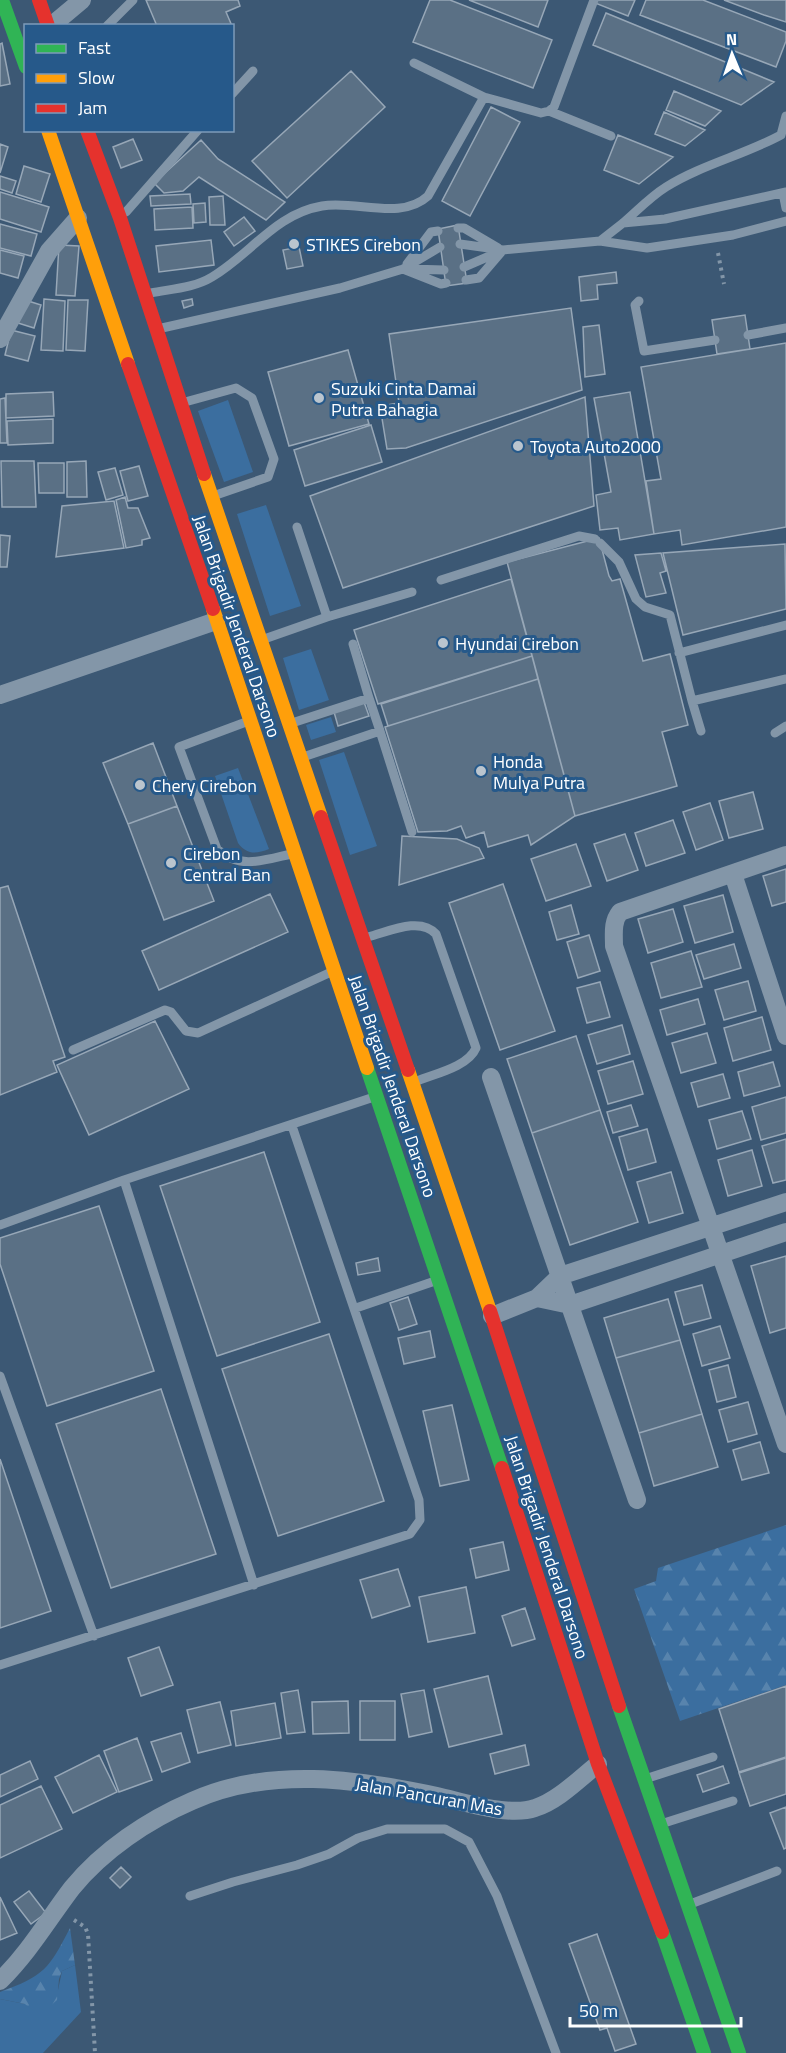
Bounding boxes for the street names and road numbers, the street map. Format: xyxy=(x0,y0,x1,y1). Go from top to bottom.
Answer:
street label: Jalan Brigadir Jenderal Darsono xyxy=(186,511,288,741)
street label: Jalan Brigadir Jenderal Darsono xyxy=(342,971,444,1201)
street label: Jalan Brigadir Jenderal Darsono xyxy=(498,1432,596,1662)
street label: Jalan Pancuran Mas xyxy=(353,1770,505,1822)

